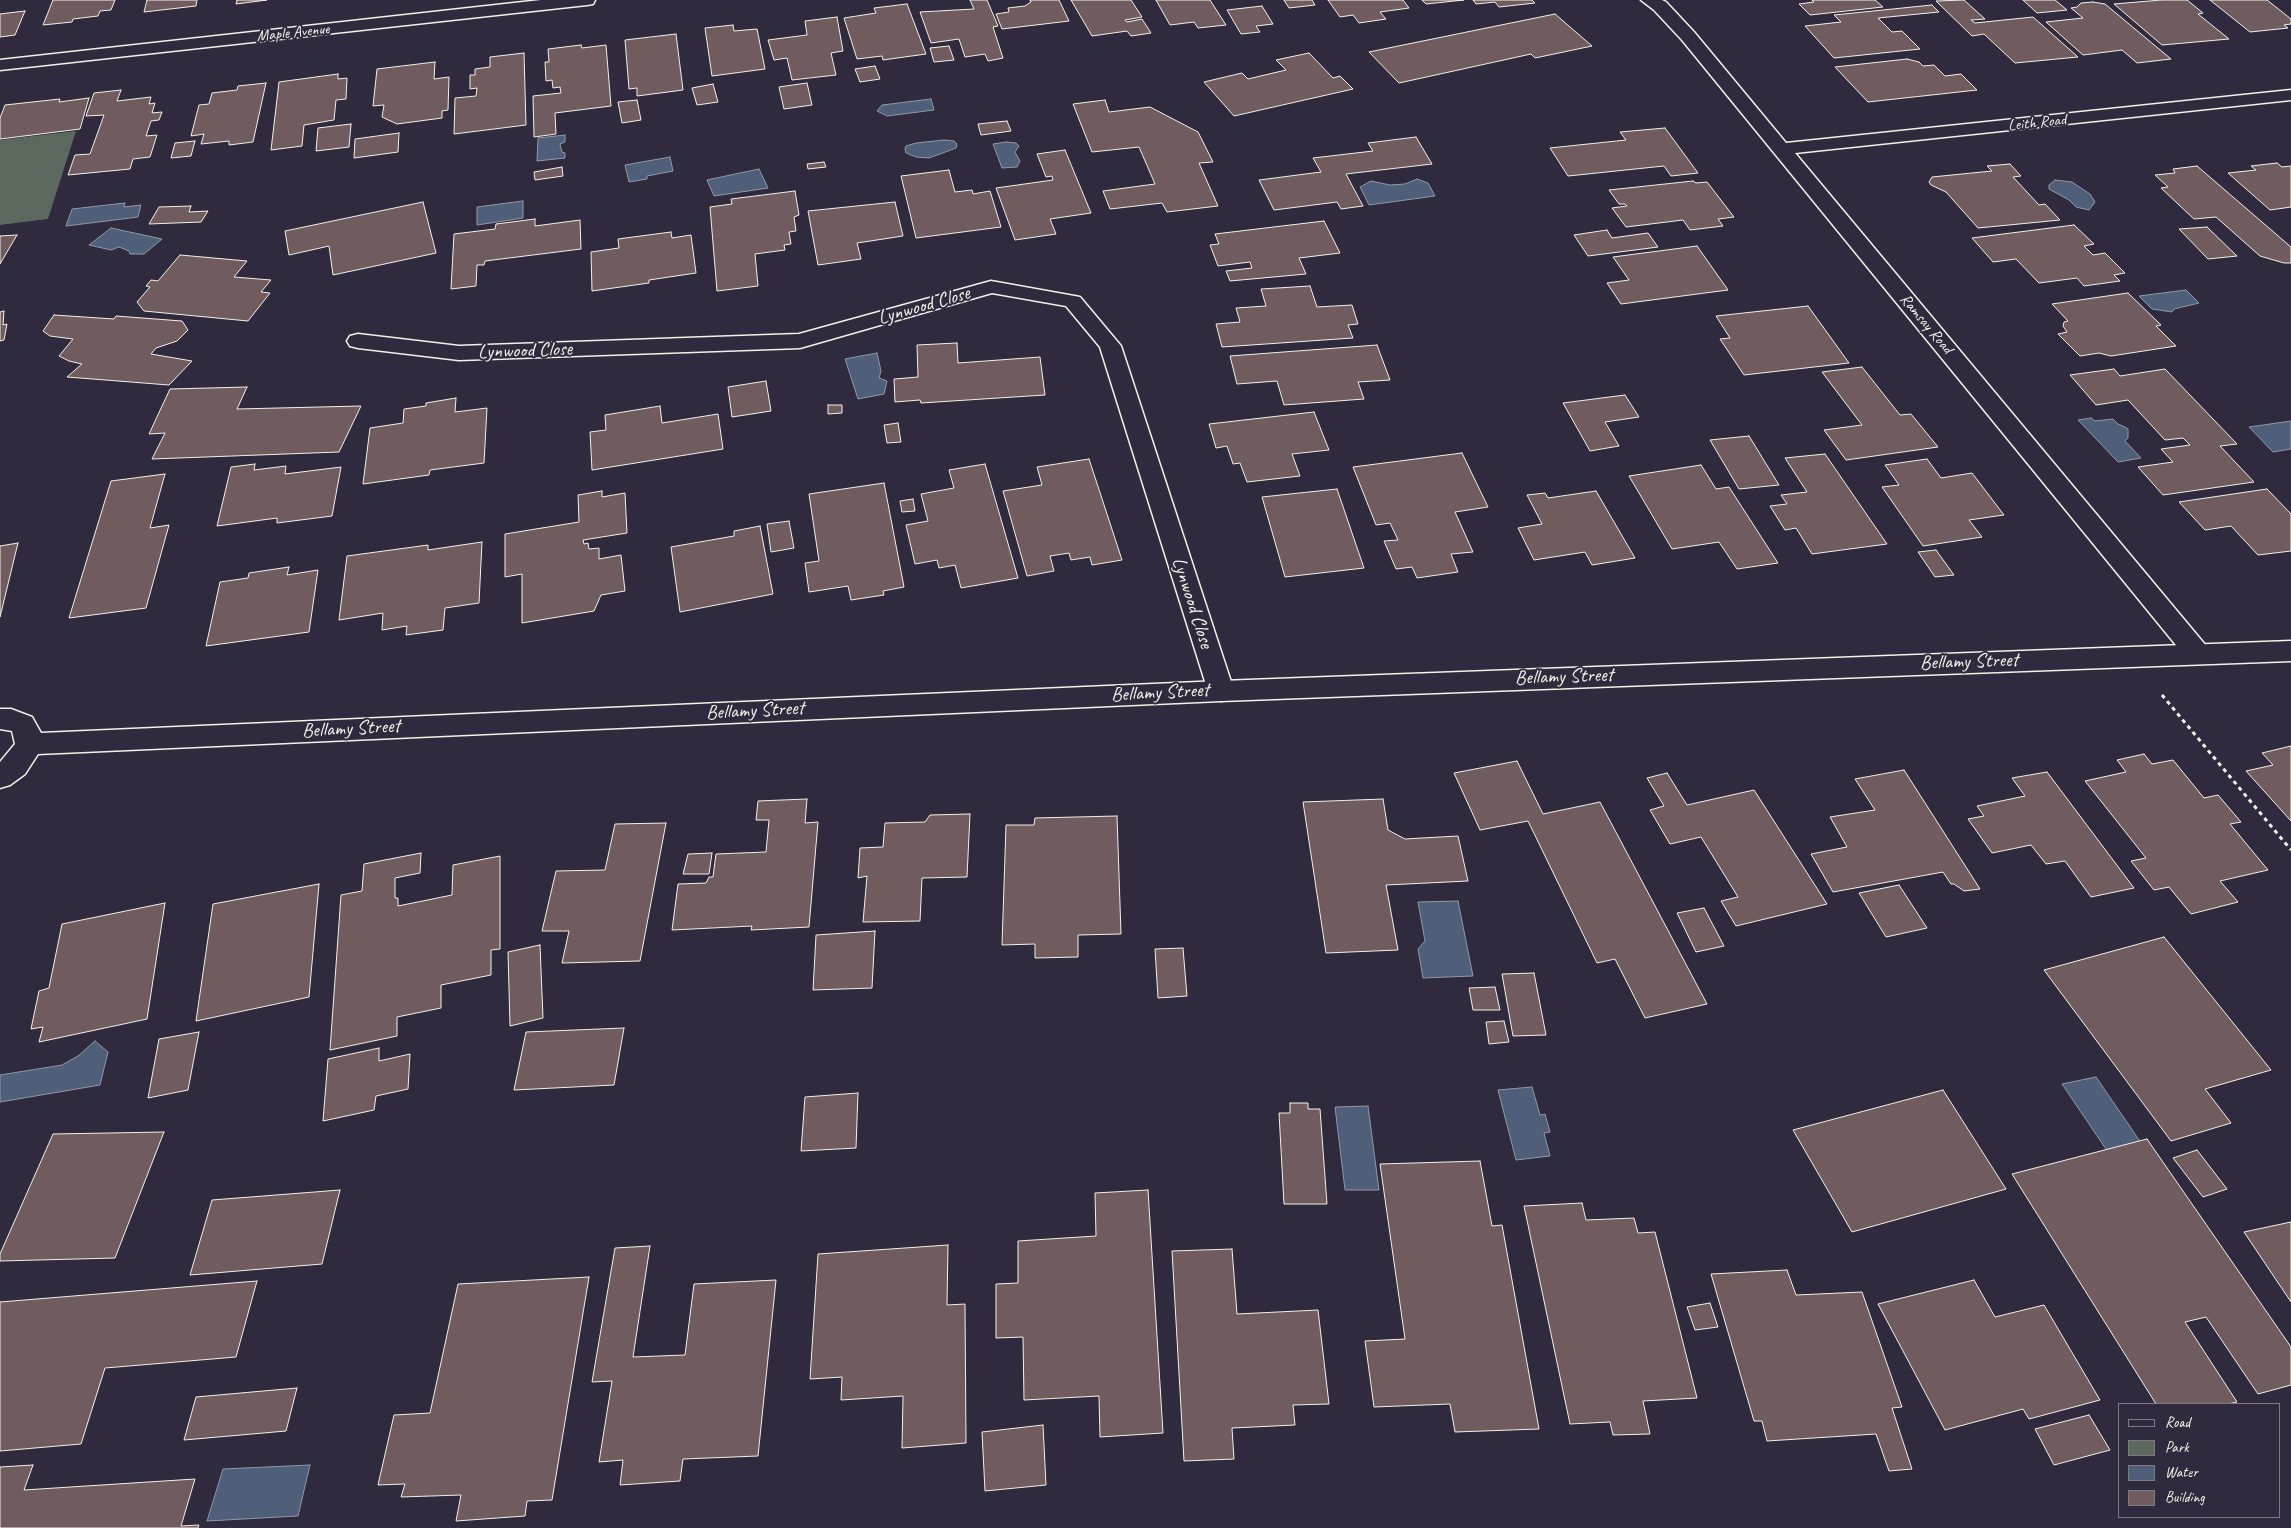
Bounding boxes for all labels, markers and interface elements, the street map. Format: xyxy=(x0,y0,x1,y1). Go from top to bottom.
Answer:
street label: Maple Avenue xyxy=(256,20,330,46)
street label: Leith Road xyxy=(2007,110,2067,136)
street label: Lynwood Close xyxy=(875,281,973,331)
street label: Ramsay Road xyxy=(1895,290,1957,358)
street label: Lynwood Close xyxy=(477,337,573,365)
street label: Lynwood Close xyxy=(1166,554,1218,652)
street label: Bellamy Street xyxy=(1919,648,2019,676)
street label: Bellamy Street xyxy=(1514,663,1614,691)
street label: Bellamy Street xyxy=(1110,678,1210,708)
street label: Bellamy Street xyxy=(705,696,805,726)
street label: Bellamy Street xyxy=(301,714,401,744)
legend xyxy=(2118,1403,2281,1518)
text: Road xyxy=(2165,1413,2190,1432)
text: Park xyxy=(2165,1438,2189,1457)
text: Water xyxy=(2165,1463,2198,1482)
text: Building xyxy=(2165,1488,2204,1507)

